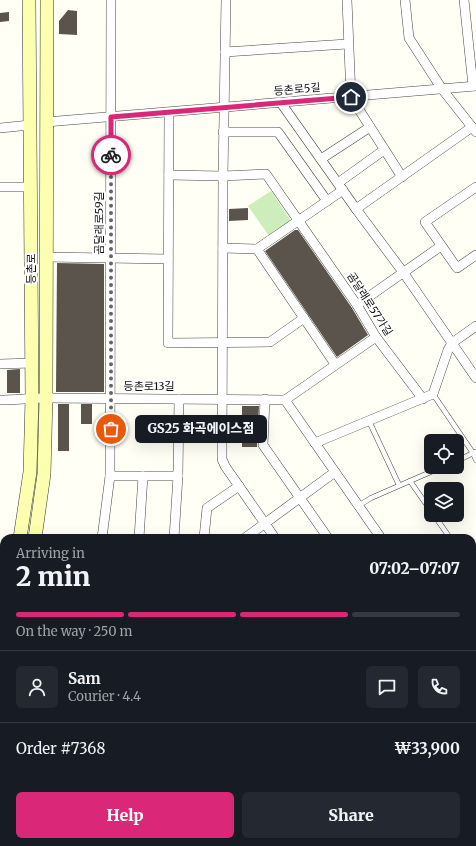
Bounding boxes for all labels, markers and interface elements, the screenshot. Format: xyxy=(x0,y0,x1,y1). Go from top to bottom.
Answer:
street label: 등촌로5길 xyxy=(273,80,321,98)
pin xyxy=(334,80,368,114)
icon: home xyxy=(340,86,362,108)
courier xyxy=(91,135,131,175)
icon: bike xyxy=(100,144,122,166)
street label: 곰달래로59길 xyxy=(92,191,106,255)
street label: 등촌로 xyxy=(24,254,38,284)
street label: 곰달래로57가길 xyxy=(344,270,396,338)
street label: 등촌로13길 xyxy=(123,379,175,393)
pin xyxy=(94,412,128,446)
callout: GS25 화곡에이스점 xyxy=(135,415,267,443)
icon: bag xyxy=(100,418,122,440)
text: GS25 화곡에이스점 xyxy=(148,420,254,437)
map controls xyxy=(424,434,464,522)
button: locate xyxy=(424,434,464,474)
button: layers xyxy=(424,482,464,522)
text: Arriving in xyxy=(16,545,85,562)
text: 07:02–07:07 xyxy=(369,559,460,578)
text: 2 min xyxy=(16,560,90,593)
text: On the way · 250 m xyxy=(16,623,133,640)
button: person xyxy=(16,666,58,708)
button: chat xyxy=(366,666,408,708)
button: phone xyxy=(418,666,460,708)
text: Sam xyxy=(68,669,101,688)
text: Courier · 4.4 xyxy=(68,688,141,705)
text: Order #7368 xyxy=(16,739,105,758)
text: ₩33,900 xyxy=(395,739,460,758)
button: Help xyxy=(16,792,234,838)
button: Share xyxy=(242,792,460,838)

